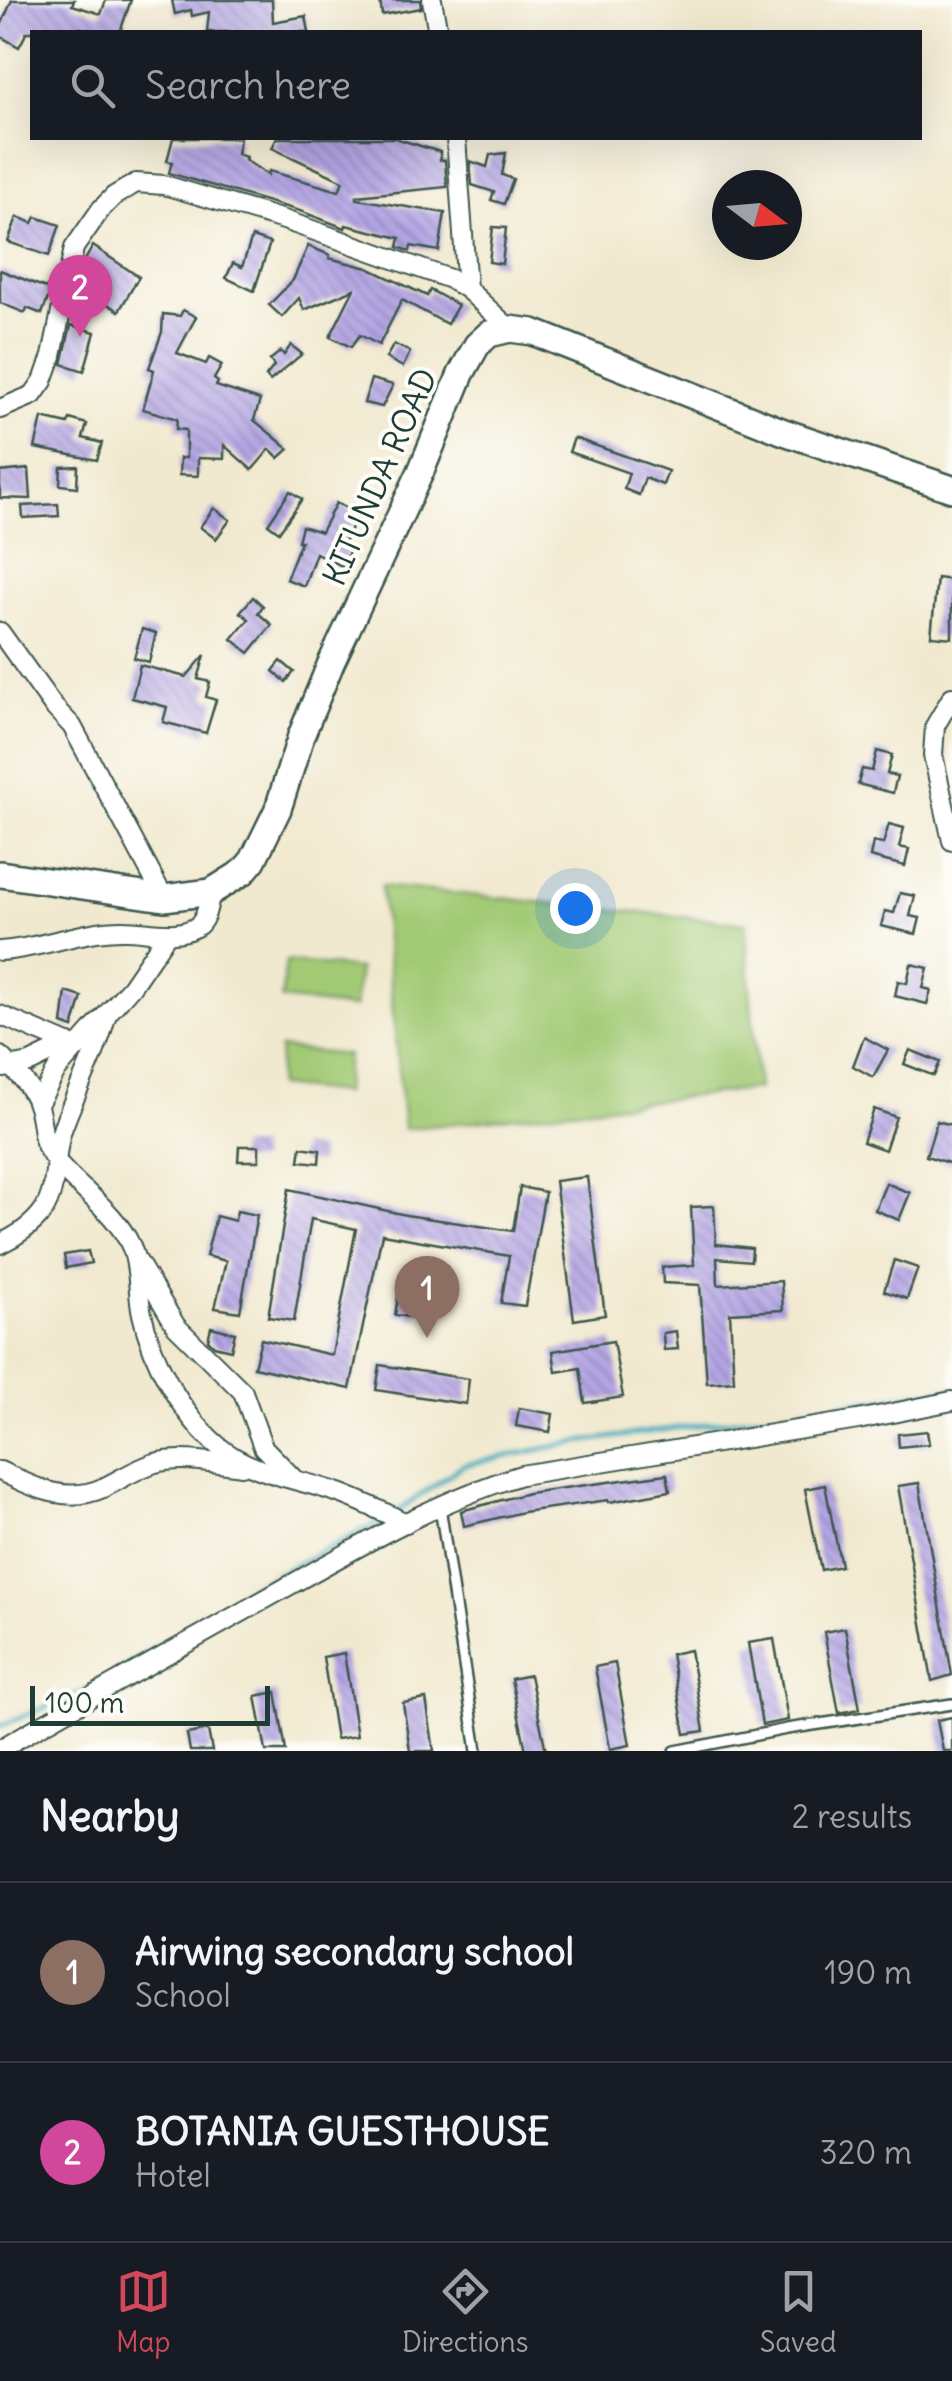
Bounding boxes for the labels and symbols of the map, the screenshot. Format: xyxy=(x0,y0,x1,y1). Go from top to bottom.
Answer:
north arrow xyxy=(712,170,802,260)
pin: 2 xyxy=(48,255,112,337)
street label: KITUNDA ROAD xyxy=(313,362,446,592)
your location xyxy=(550,883,601,934)
pin: 1 xyxy=(394,1256,460,1338)
scale bar xyxy=(30,1681,270,1726)

